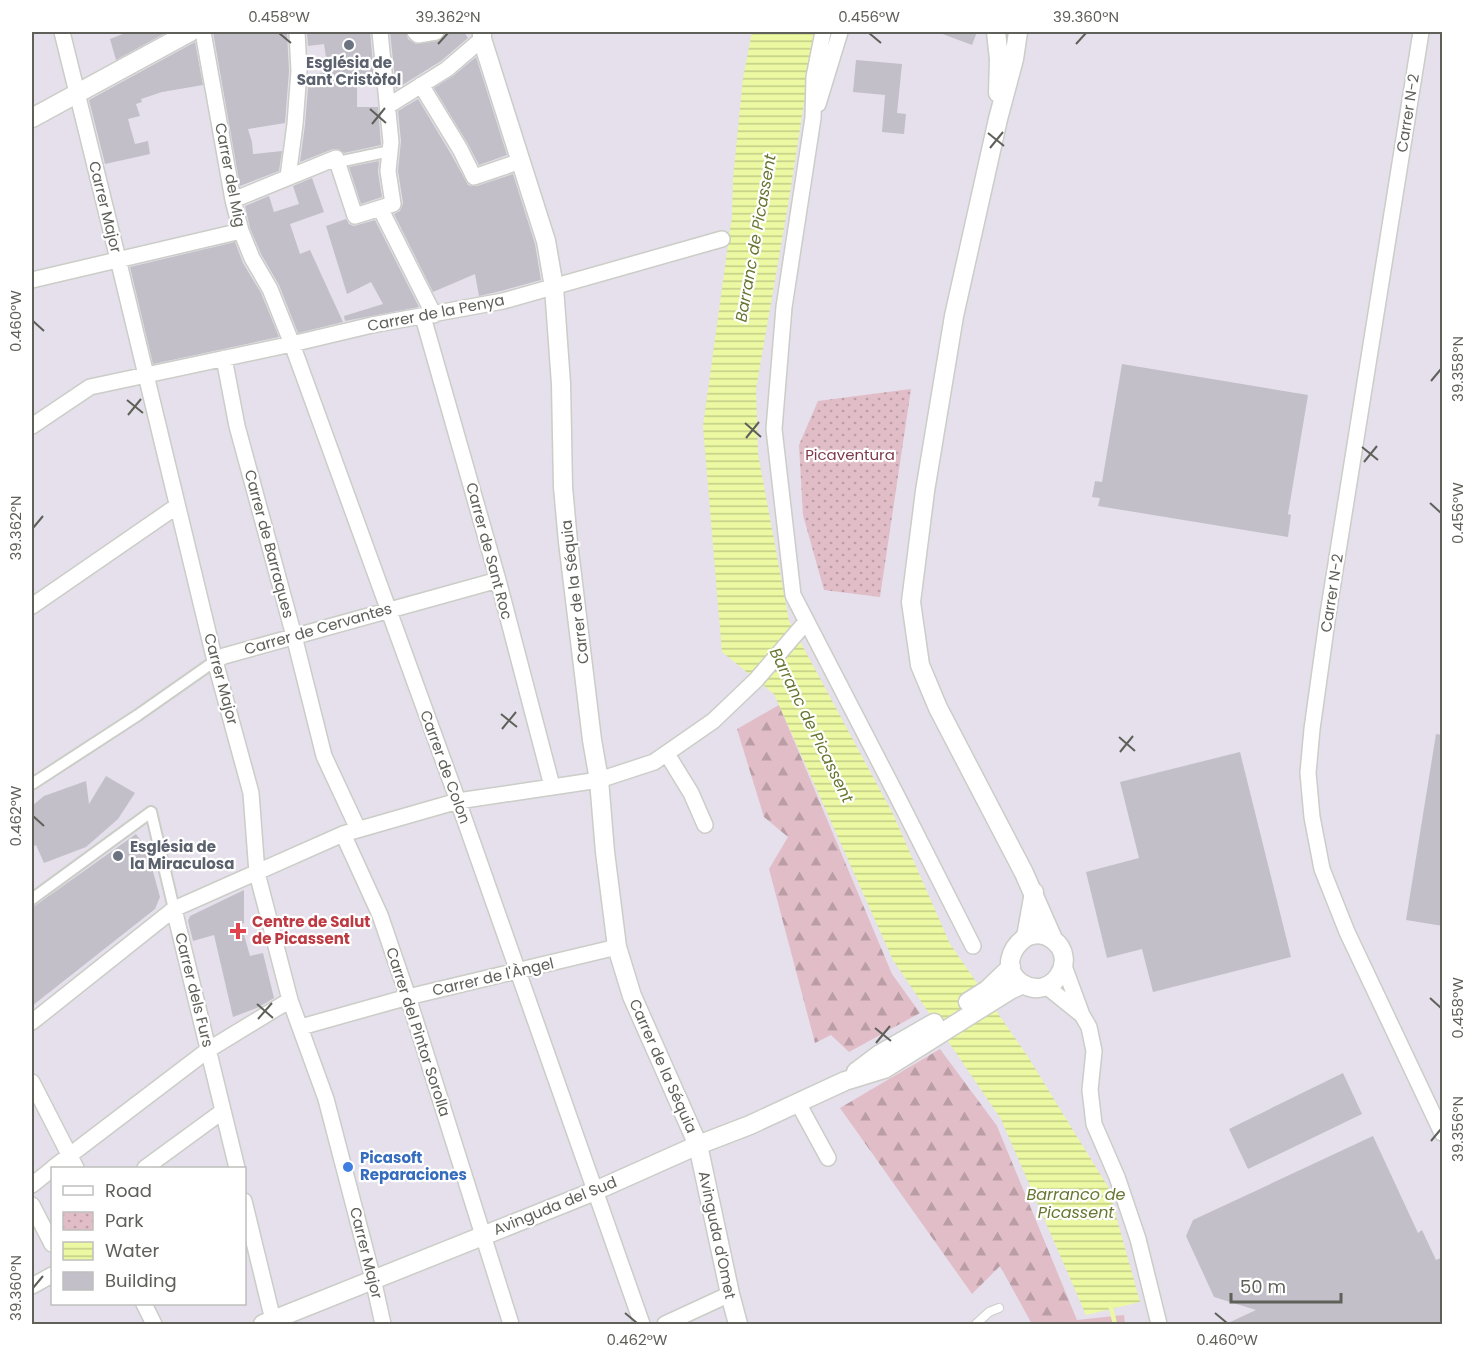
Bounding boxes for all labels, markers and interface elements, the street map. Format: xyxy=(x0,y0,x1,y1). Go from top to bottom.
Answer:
text: 0.458°W xyxy=(248,6,310,27)
text: 39.362°N xyxy=(415,6,481,27)
text: 0.456°W xyxy=(838,6,900,27)
text: 39.360°N xyxy=(1053,6,1119,27)
marker: Església de Sant Cristòfol xyxy=(342,38,356,52)
place label: Església de Sant Cristòfol xyxy=(297,52,401,90)
street label: Carrer N-2 xyxy=(1391,72,1424,154)
street label: Carrer del Mig xyxy=(210,121,251,229)
water label: Barranc de Picassent xyxy=(729,151,782,324)
street label: Carrer Major xyxy=(84,159,127,255)
street label: Carrer de la Penya xyxy=(366,289,506,336)
text: 0.460°W xyxy=(5,290,26,352)
text: 39.358°N xyxy=(1447,336,1468,402)
park label: Picaventura xyxy=(805,444,895,465)
street label: Carrer de Barraques xyxy=(240,467,299,621)
street label: Carrer de Sant Roc xyxy=(461,480,518,622)
text: 0.456°W xyxy=(1447,482,1468,544)
text: 39.362°N xyxy=(5,495,26,561)
street label: Carrer de la Séquia xyxy=(555,519,594,665)
street label: Carrer N-2 xyxy=(1315,552,1348,634)
street label: Carrer de Cervantes xyxy=(242,597,394,660)
street label: Carrer Major xyxy=(199,631,244,727)
water label: Barranc de Picassent xyxy=(764,644,860,808)
street label: Carrer de Colon xyxy=(415,707,476,826)
text: 0.462°W xyxy=(5,785,26,846)
place label: Església de la Miraculosa xyxy=(130,836,234,874)
marker: Església de la Miraculosa xyxy=(111,849,125,863)
place label: Centre de Salut de Picassent xyxy=(252,911,370,949)
marker: Centre de Salut de Picassent xyxy=(229,922,247,940)
street label: Carrer dels Furs xyxy=(170,930,219,1050)
street label: Carrer del Pintor Sorolla xyxy=(381,945,456,1119)
street label: Carrer de l'Àngel xyxy=(430,952,556,1001)
text: 0.458°W xyxy=(1447,977,1468,1039)
street label: Carrer de la Séquia xyxy=(624,995,702,1136)
text: 39.356°N xyxy=(1447,1096,1468,1162)
place label: Picasoft Reparaciones xyxy=(360,1147,467,1185)
marker: Picasoft Reparaciones xyxy=(341,1160,355,1174)
legend xyxy=(51,1167,246,1305)
street label: Avinguda d'Omet xyxy=(694,1169,741,1301)
street label: Avinguda del Sud xyxy=(490,1171,620,1240)
text: Road xyxy=(105,1178,152,1203)
water label: Barranco de Picassent xyxy=(1026,1183,1126,1224)
street label: Carrer Major xyxy=(345,1205,388,1301)
text: Park xyxy=(105,1208,144,1233)
text: Water xyxy=(105,1238,159,1263)
text: 39.360°N xyxy=(5,1255,26,1321)
scale bar xyxy=(1231,1266,1340,1304)
text: Building xyxy=(105,1268,177,1293)
text: 50 m xyxy=(1240,1274,1286,1299)
text: 0.462°W xyxy=(607,1329,668,1350)
text: 0.460°W xyxy=(1196,1329,1258,1350)

